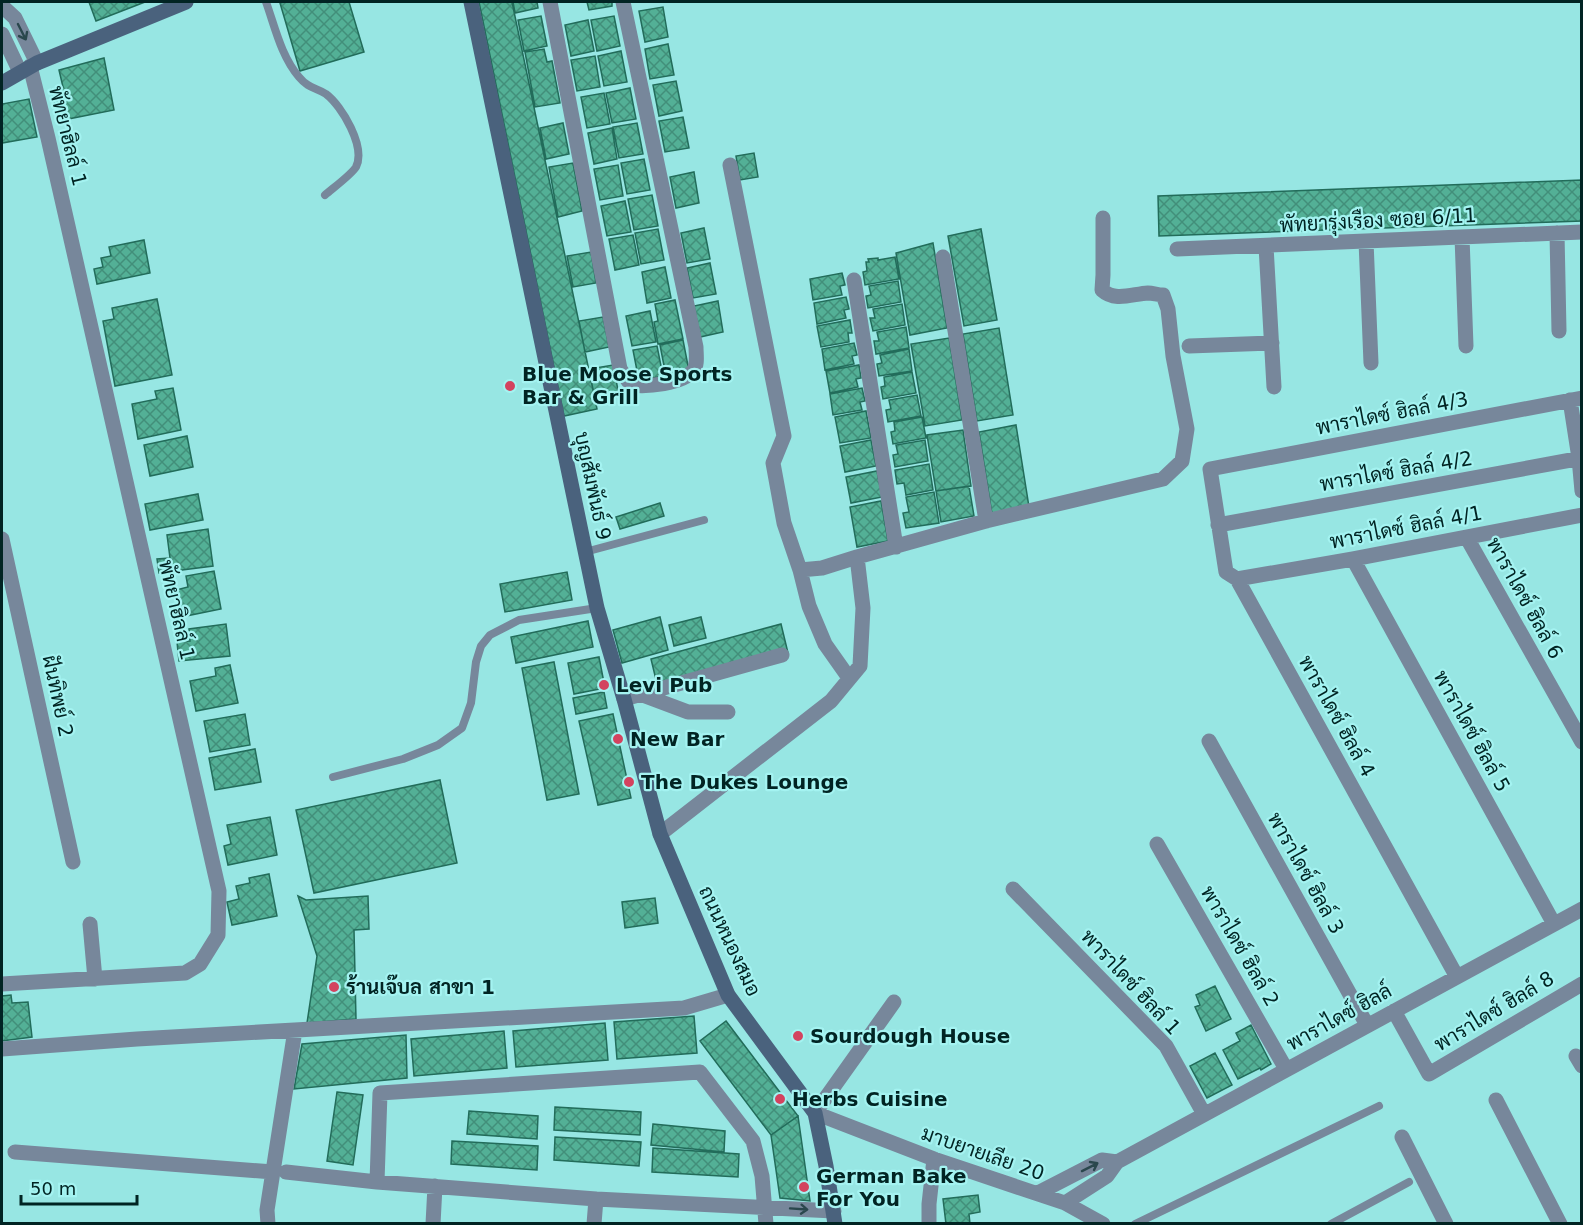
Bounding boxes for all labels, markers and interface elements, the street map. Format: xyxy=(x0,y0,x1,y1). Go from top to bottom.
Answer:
one-way arrow xyxy=(16,22,28,40)
street label: พัทยาฮิลล์ 1 xyxy=(44,83,94,189)
street label: พัทยารุ่งเรือง ซอย 6/11 xyxy=(1279,201,1477,239)
place label: Blue Moose Sports Bar & Grill xyxy=(522,362,732,409)
marker: Blue Moose Sports Bar & Grill xyxy=(503,379,517,393)
street label: พาราไดซ์ ฮิลล์ 4/3 xyxy=(1313,384,1470,440)
street label: บุญสัมพันธ์ 9 xyxy=(568,429,618,543)
street label: พาราไดซ์ ฮิลล์ 4/2 xyxy=(1317,444,1474,496)
street label: พาราไดซ์ ฮิลล์ 4/1 xyxy=(1327,498,1484,554)
street label: พาราไดซ์ ฮิลล์ 6 xyxy=(1482,532,1570,663)
street label: พัทยาฮิลล์ 1 xyxy=(154,557,202,663)
street label: พาราไดซ์ ฮิลล์ 4 xyxy=(1294,650,1382,781)
street label: ฝันทิพย์ 2 xyxy=(38,652,80,739)
street label: พาราไดซ์ ฮิลล์ 5 xyxy=(1429,665,1517,796)
place label: Levi Pub xyxy=(616,673,712,697)
marker: Levi Pub xyxy=(597,678,611,692)
place label: New Bar xyxy=(630,727,724,751)
marker: New Bar xyxy=(611,732,625,746)
place label: The Dukes Lounge xyxy=(641,770,848,794)
marker: The Dukes Lounge xyxy=(622,775,636,789)
street label: พาราไดซ์ ฮิลล์ 3 xyxy=(1263,807,1351,938)
street label: พาราไดซ์ ฮิลล์ 2 xyxy=(1196,880,1286,1011)
street label: ถนนหนองสมอ xyxy=(694,882,766,1000)
street label: พาราไดซ์ ฮิลล์ 1 xyxy=(1076,923,1187,1040)
street label: พาราไดซ์ ฮิลล์ 8 xyxy=(1429,964,1558,1056)
place label: ร้านเจ๊บล สาขา 1 xyxy=(346,974,495,999)
street label: พาราไดซ์ ฮิลล์ xyxy=(1281,977,1396,1056)
marker: ร้านเจ๊บล สาขา 1 xyxy=(327,980,341,994)
place label: Sourdough House xyxy=(810,1024,1010,1048)
marker: Sourdough House xyxy=(791,1029,805,1043)
place label: Herbs Cuisine xyxy=(792,1087,948,1111)
marker: Herbs Cuisine xyxy=(773,1092,787,1106)
street label: มาบยายเลีย 20 xyxy=(918,1120,1048,1185)
one-way arrow xyxy=(1080,1160,1098,1172)
place label: German Bake For You xyxy=(816,1164,966,1211)
scale bar xyxy=(21,1168,136,1206)
text: 50 m xyxy=(30,1178,76,1199)
marker: German Bake For You xyxy=(797,1180,811,1194)
one-way arrow xyxy=(789,1203,809,1214)

